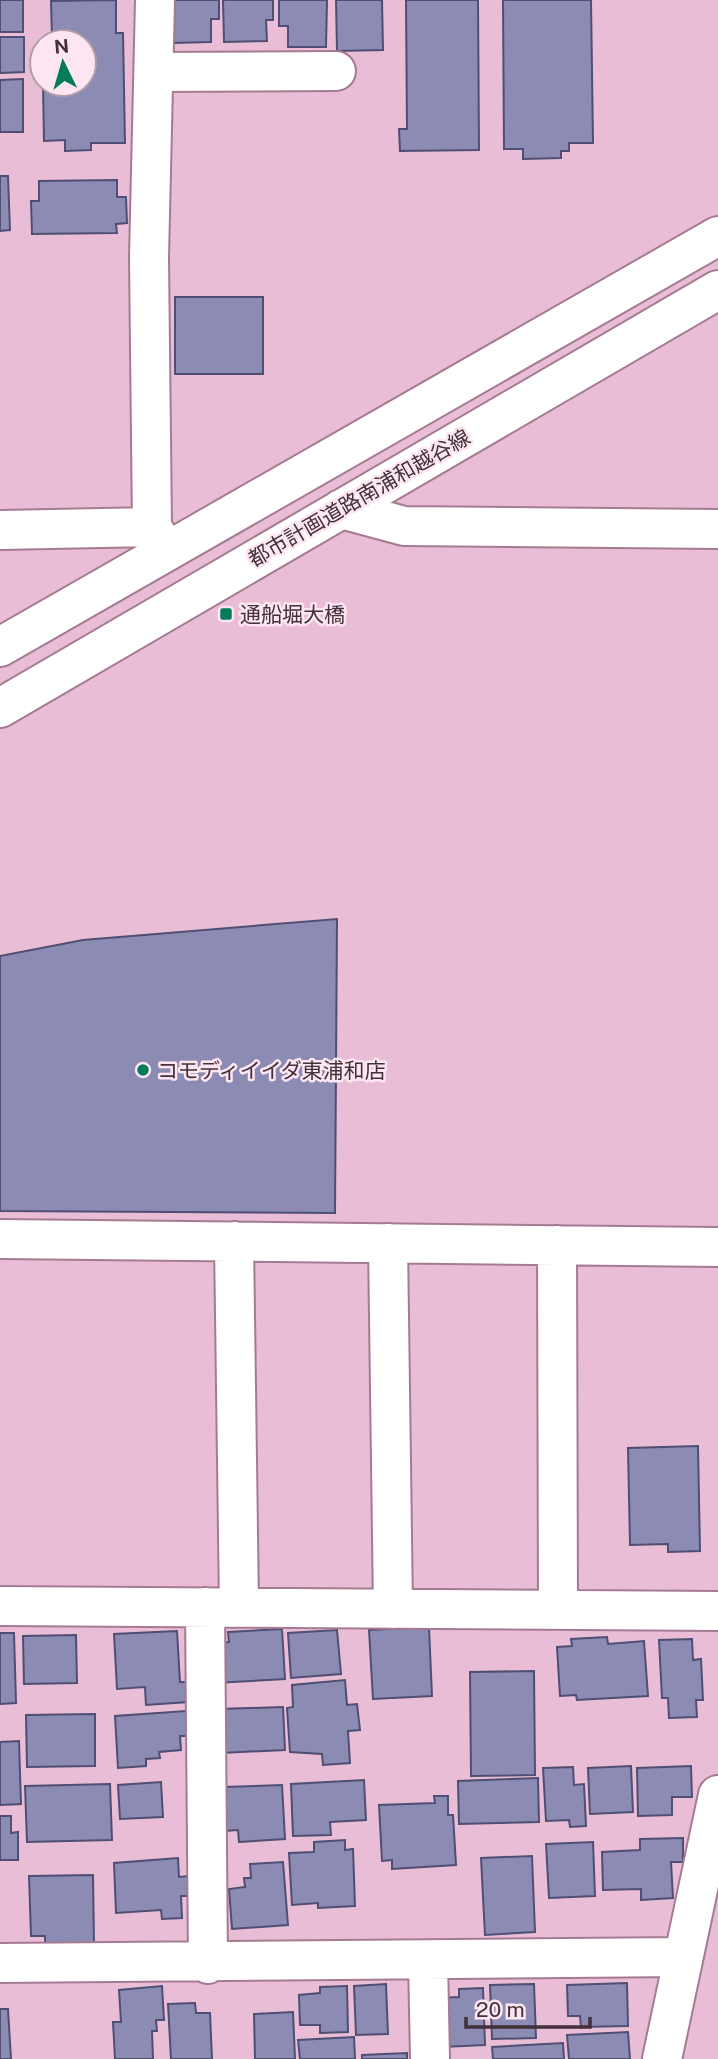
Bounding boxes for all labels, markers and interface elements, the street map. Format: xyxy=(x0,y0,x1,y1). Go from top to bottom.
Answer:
north arrow xyxy=(28,28,98,98)
text: N xyxy=(53,34,70,58)
street label: 都市計画道路南浦和越谷線 xyxy=(244,424,474,572)
place label: 通船堀大橋 xyxy=(240,602,345,627)
marker: 通船堀大橋 xyxy=(218,606,234,622)
place label: コモディイイダ東浦和店 xyxy=(157,1058,386,1083)
marker: コモディイイダ東浦和店 xyxy=(135,1062,151,1078)
scale bar xyxy=(466,1986,590,2030)
text: 20 m xyxy=(476,1997,525,2022)

